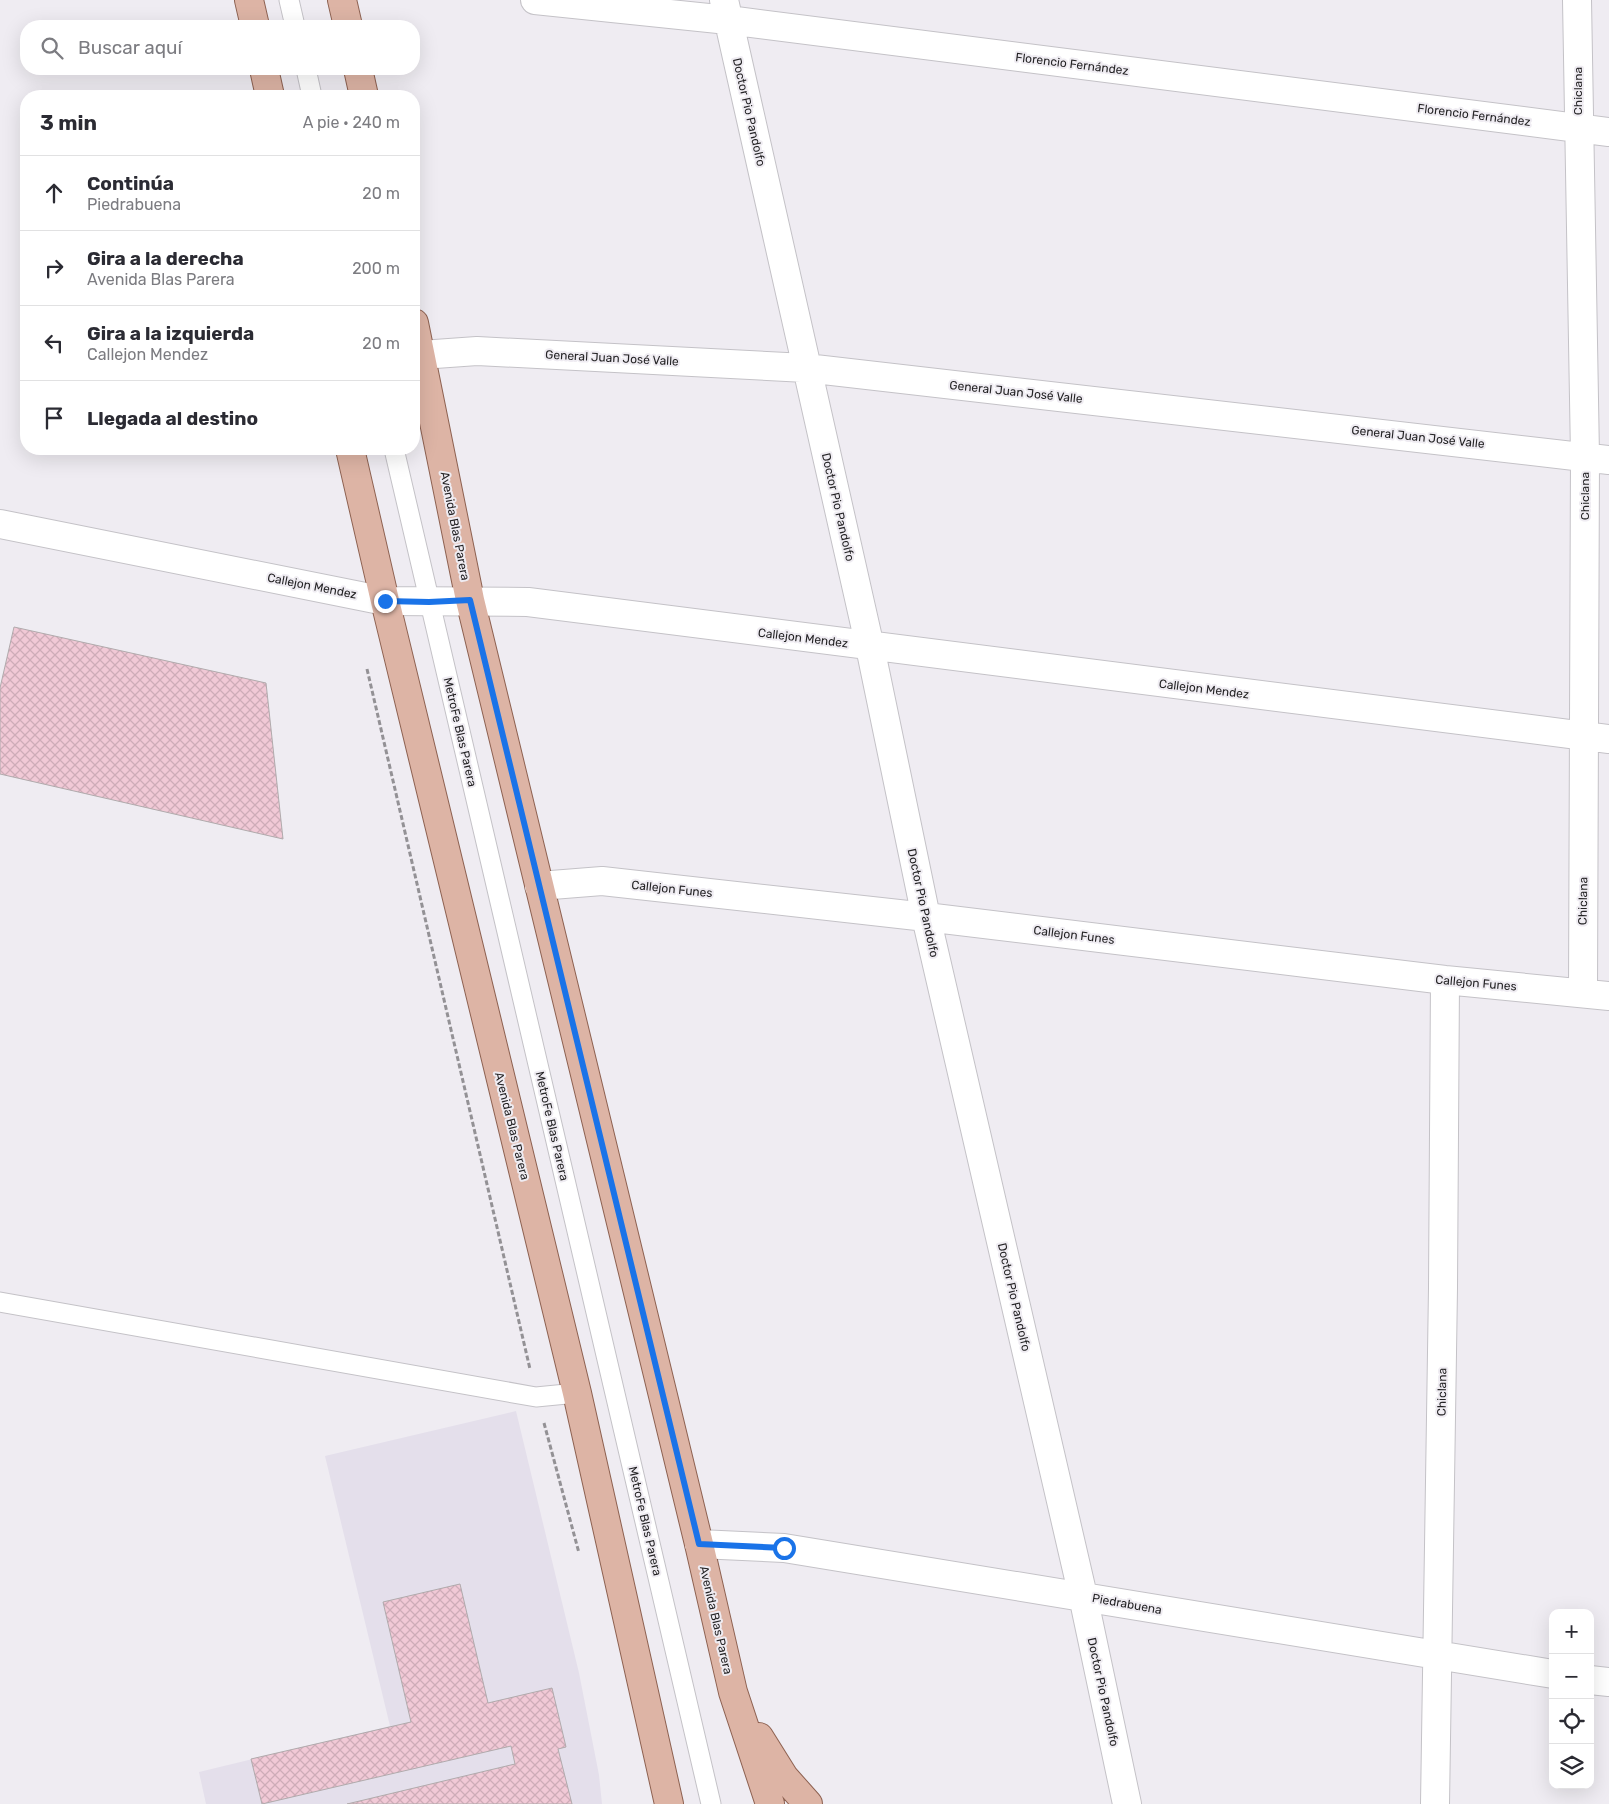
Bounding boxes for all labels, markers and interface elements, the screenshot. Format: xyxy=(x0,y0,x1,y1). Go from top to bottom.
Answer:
search box xyxy=(20,20,420,75)
icon: search xyxy=(38,34,66,62)
text: Buscar aquí xyxy=(78,36,182,59)
street label: Florencio Fernández xyxy=(1015,50,1129,78)
street label: Doctor Pio Pandolfo xyxy=(730,56,768,168)
street label: Chiclana xyxy=(1571,67,1585,115)
street label: Florencio Fernández xyxy=(1417,101,1531,129)
text: 3 min xyxy=(40,110,97,135)
text: A pie · 240 m xyxy=(303,113,400,132)
text: Continúa xyxy=(87,172,174,195)
icon: ahead xyxy=(40,179,68,207)
text: 20 m xyxy=(362,184,400,203)
text: Piedrabuena xyxy=(87,195,181,214)
text: Gira a la derecha xyxy=(87,247,244,270)
icon: right xyxy=(40,254,68,282)
text: 200 m xyxy=(352,259,400,278)
text: Avenida Blas Parera xyxy=(87,270,235,289)
text: Gira a la izquierda xyxy=(87,322,254,345)
icon: left xyxy=(40,329,68,357)
text: 20 m xyxy=(362,334,400,353)
text: Callejon Mendez xyxy=(87,345,208,364)
street label: General Juan José Valle xyxy=(545,348,679,369)
street label: General Juan José Valle xyxy=(949,378,1084,406)
icon: arrive xyxy=(40,404,68,432)
text: Llegada al destino xyxy=(87,407,258,430)
street label: General Juan José Valle xyxy=(1351,423,1486,451)
street label: Doctor Pio Pandolfo xyxy=(819,451,857,563)
street label: Avenida Blas Parera xyxy=(438,470,472,582)
street label: Chiclana xyxy=(1578,472,1592,520)
street label: Callejon Mendez xyxy=(266,570,358,602)
route end xyxy=(374,590,397,613)
street label: Callejon Mendez xyxy=(757,626,849,650)
street label: MetroFe Blas Parera xyxy=(441,676,479,788)
street label: Callejon Mendez xyxy=(1158,677,1250,701)
street label: Doctor Pio Pandolfo xyxy=(905,847,941,959)
street label: Chiclana xyxy=(1576,877,1590,925)
street label: Callejon Funes xyxy=(631,878,713,900)
street label: Callejon Funes xyxy=(1033,923,1115,947)
street label: Callejon Funes xyxy=(1435,972,1517,994)
street label: MetroFe Blas Parera xyxy=(533,1070,571,1182)
street label: Avenida Blas Parera xyxy=(492,1071,532,1181)
street label: Doctor Pio Pandolfo xyxy=(995,1241,1033,1353)
street label: Chiclana xyxy=(1435,1368,1449,1416)
street label: MetroFe Blas Parera xyxy=(626,1465,664,1577)
route start xyxy=(773,1537,796,1560)
street label: Avenida Blas Parera xyxy=(697,1564,735,1676)
street label: Piedrabuena xyxy=(1091,1591,1163,1617)
map controls xyxy=(1549,1609,1594,1789)
button: + xyxy=(1549,1609,1594,1654)
street label: Doctor Pio Pandolfo xyxy=(1085,1636,1121,1748)
button: − xyxy=(1549,1654,1594,1699)
button: locate xyxy=(1549,1699,1594,1744)
button: layers xyxy=(1549,1744,1594,1789)

